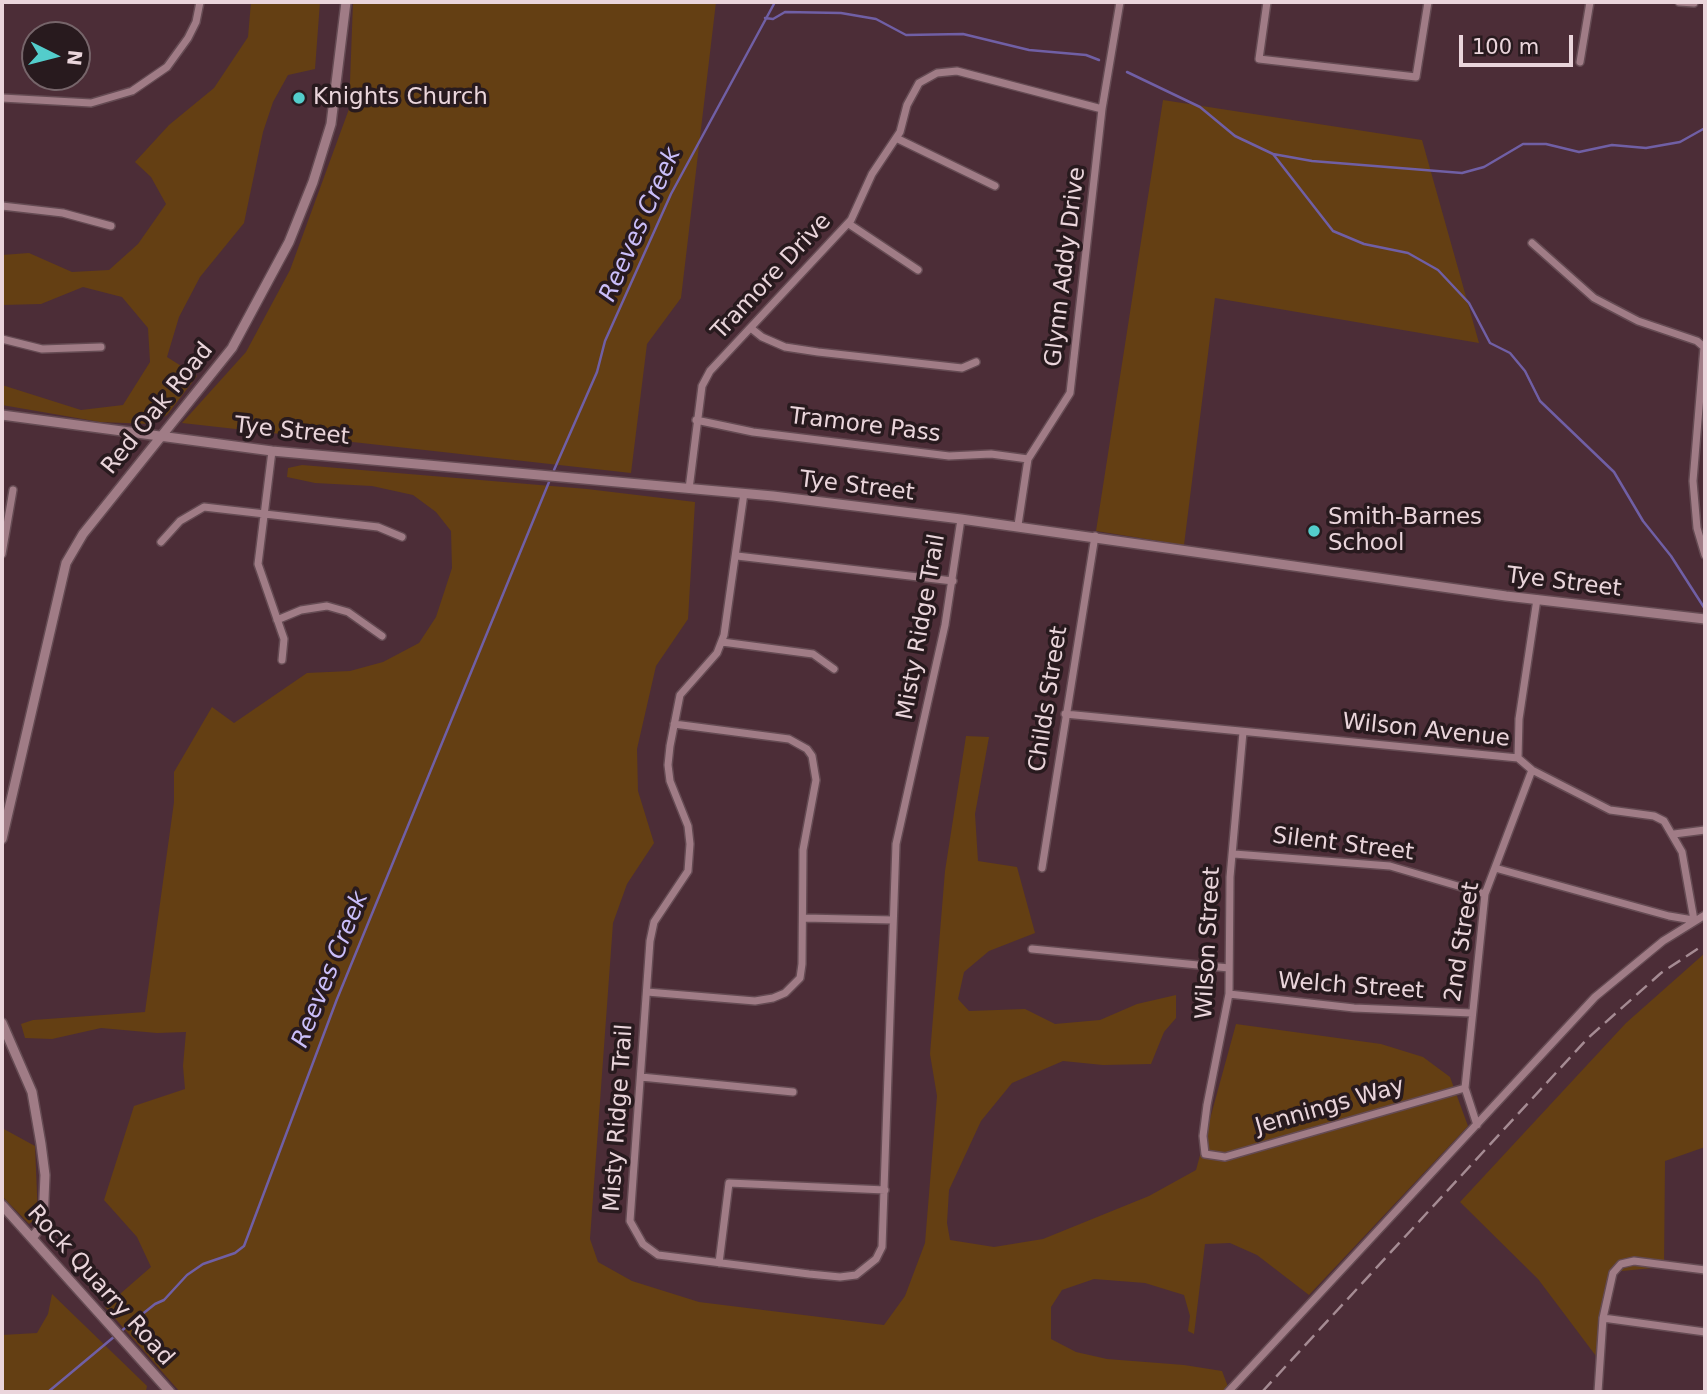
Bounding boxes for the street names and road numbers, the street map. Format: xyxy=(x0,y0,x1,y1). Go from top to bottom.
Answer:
street label: Glynn Addy Drive xyxy=(1040,166,1092,368)
street label: Tramore Drive xyxy=(707,208,837,346)
street label: Red Oak Road xyxy=(96,338,220,480)
street label: Tramore Pass xyxy=(788,403,942,449)
street label: Tye Street xyxy=(233,412,351,452)
street label: Tye Street xyxy=(798,466,916,508)
street label: Misty Ridge Trail xyxy=(892,532,952,722)
street label: Tye Street xyxy=(1505,562,1623,604)
street label: Childs Street xyxy=(1024,624,1074,774)
street label: Wilson Avenue xyxy=(1341,708,1511,754)
street label: Silent Street xyxy=(1271,823,1415,867)
street label: Wilson Street xyxy=(1191,866,1227,1020)
street label: 2nd Street xyxy=(1440,880,1486,1004)
street label: Welch Street xyxy=(1277,968,1425,1006)
street label: Misty Ridge Trail xyxy=(599,1023,639,1213)
street label: Jennings Way xyxy=(1252,1073,1408,1141)
street label: Rock Quarry Road xyxy=(21,1200,179,1372)

